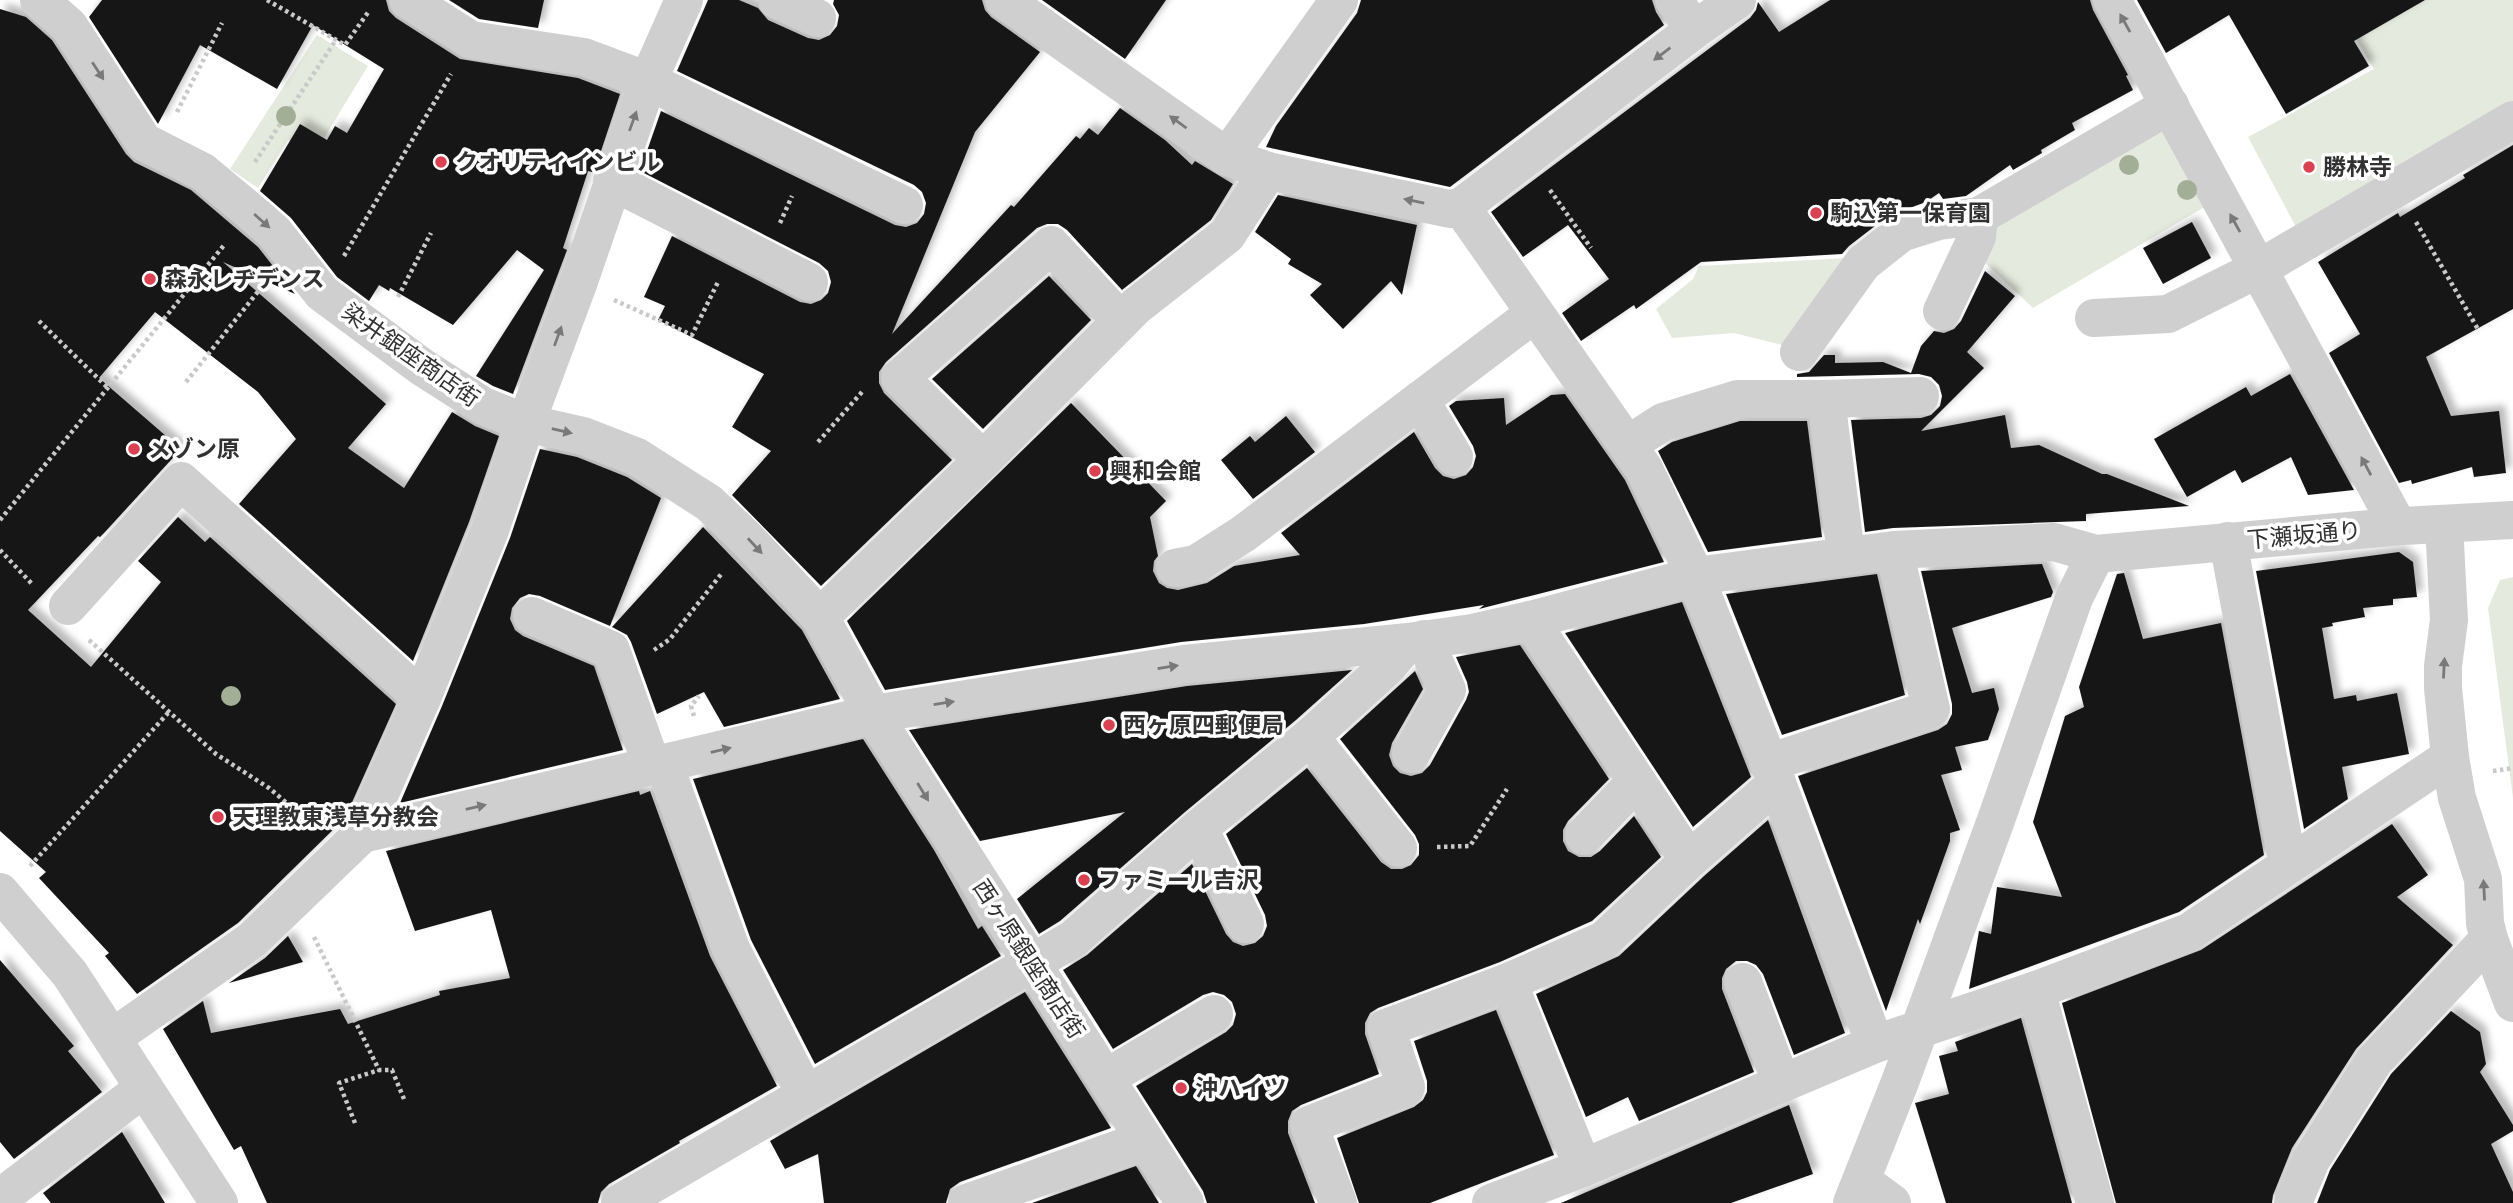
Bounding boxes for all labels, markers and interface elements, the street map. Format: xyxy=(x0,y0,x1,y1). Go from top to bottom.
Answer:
one-way arrow xyxy=(2119,14,2131,33)
one-way arrow xyxy=(1653,47,1671,61)
one-way arrow xyxy=(91,61,104,80)
one-way arrow xyxy=(628,111,639,132)
one-way arrow xyxy=(1169,115,1187,129)
place label: クオリティインビル xyxy=(455,149,661,175)
marker: クオリティインビル xyxy=(433,154,449,170)
place label: 勝林寺 xyxy=(2323,154,2392,180)
marker: 勝林寺 xyxy=(2301,159,2317,175)
one-way arrow xyxy=(1403,196,1425,207)
place label: 駒込第一保育園 xyxy=(1830,200,1991,226)
marker: 駒込第一保育園 xyxy=(1808,205,1824,221)
one-way arrow xyxy=(253,213,270,228)
one-way arrow xyxy=(2229,213,2241,232)
place label: 森永レヂデンス xyxy=(164,266,325,292)
marker: 森永レヂデンス xyxy=(142,271,158,287)
street label: 染井銀座商店街 xyxy=(338,298,484,412)
one-way arrow xyxy=(553,326,564,347)
one-way arrow xyxy=(551,426,573,437)
place label: メゾン原 xyxy=(148,436,240,462)
marker: メゾン原 xyxy=(126,441,142,457)
one-way arrow xyxy=(2360,456,2372,476)
place label: 興和会館 xyxy=(1109,458,1201,484)
marker: 興和会館 xyxy=(1087,463,1103,479)
street label: 下瀬坂通り xyxy=(2246,517,2362,553)
one-way arrow xyxy=(746,537,762,554)
one-way arrow xyxy=(2438,657,2449,679)
one-way arrow xyxy=(1157,661,1179,672)
one-way arrow xyxy=(933,697,955,708)
place label: 西ヶ原四郵便局 xyxy=(1123,712,1284,738)
marker: 西ヶ原四郵便局 xyxy=(1101,717,1117,733)
one-way arrow xyxy=(710,744,732,755)
one-way arrow xyxy=(916,783,929,802)
one-way arrow xyxy=(465,802,487,813)
place label: 天理教東浅草分教会 xyxy=(232,804,439,830)
marker: 天理教東浅草分教会 xyxy=(210,809,226,825)
place label: ファミール吉沢 xyxy=(1098,867,1259,893)
marker: ファミール吉沢 xyxy=(1076,872,1092,888)
street label: 西ヶ原銀座商店街 xyxy=(968,875,1090,1043)
one-way arrow xyxy=(2478,879,2489,901)
place label: 沖ハイツ xyxy=(1195,1075,1287,1101)
marker: 沖ハイツ xyxy=(1173,1080,1189,1096)

